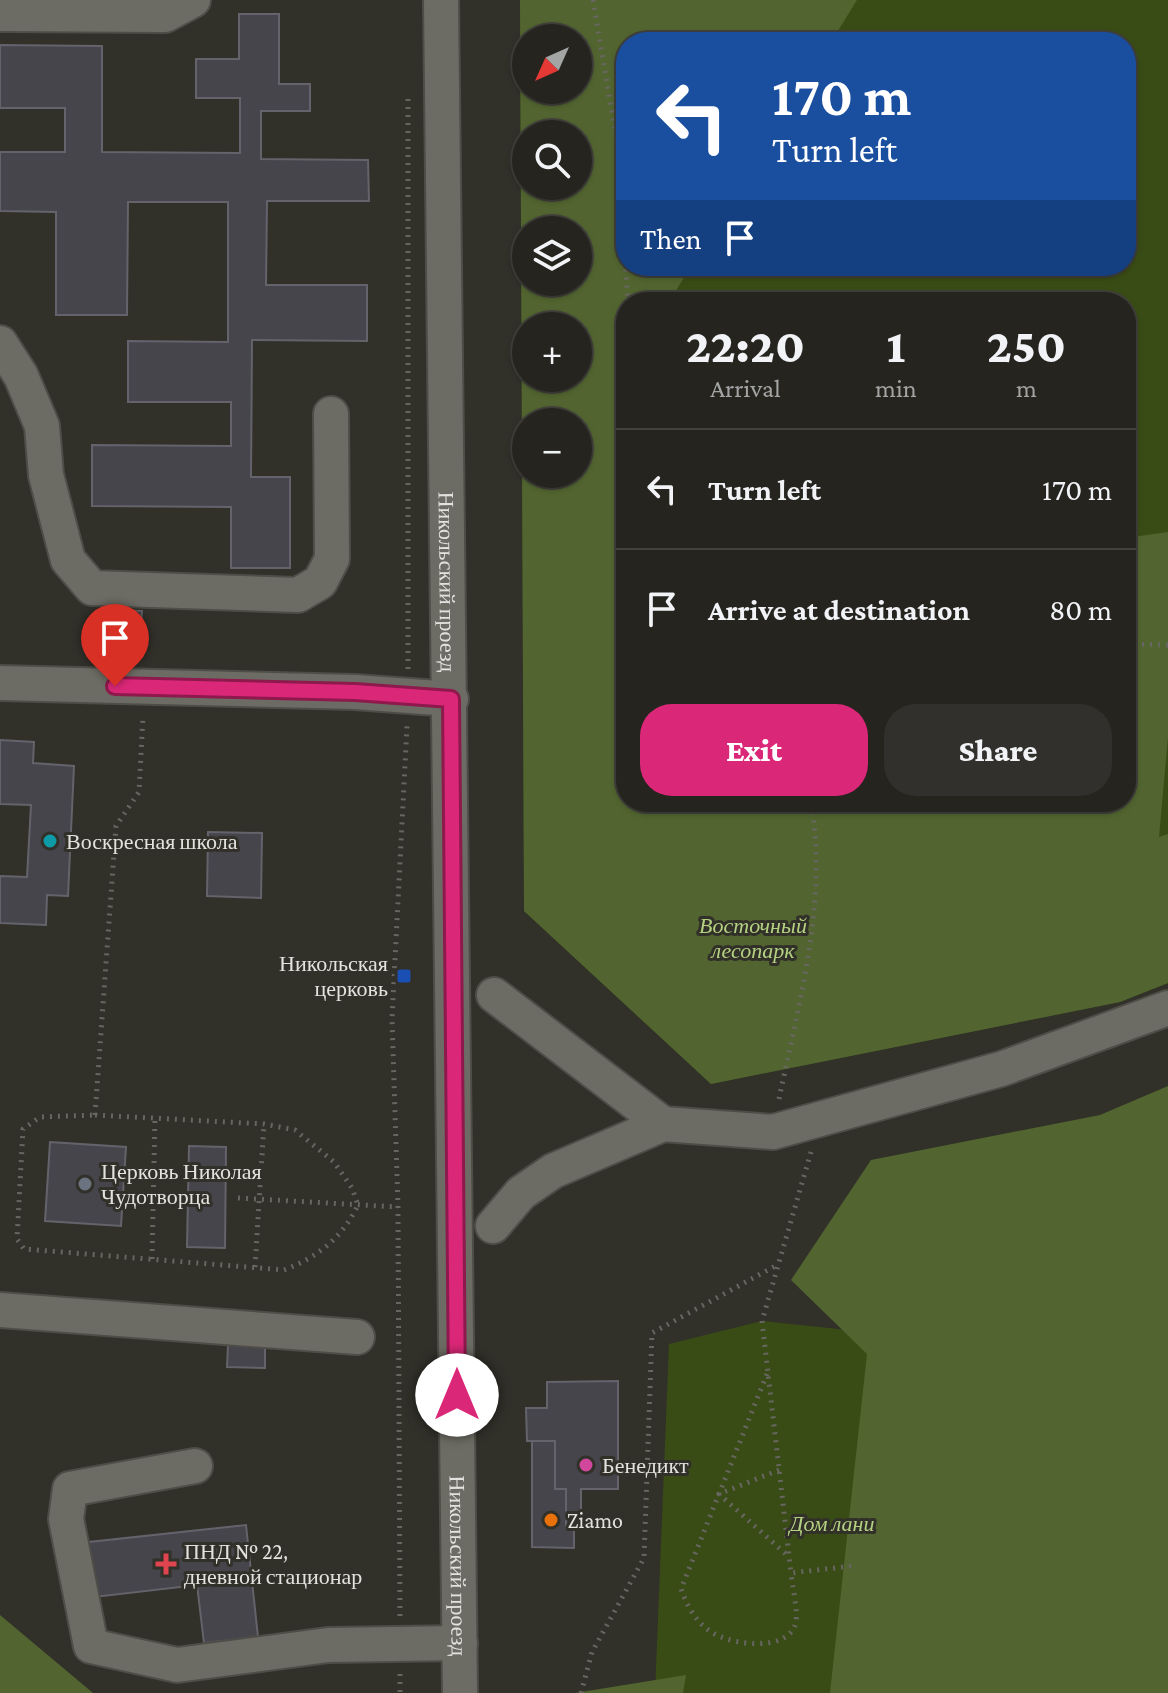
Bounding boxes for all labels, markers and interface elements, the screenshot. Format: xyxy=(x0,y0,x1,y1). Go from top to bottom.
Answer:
north arrow xyxy=(512,24,592,104)
map controls xyxy=(512,24,592,488)
icon: left xyxy=(640,64,744,168)
text: 170 m xyxy=(772,65,911,127)
button: search xyxy=(512,120,592,200)
text: Turn left xyxy=(772,130,897,170)
button: layers xyxy=(512,216,592,296)
icon: arrive xyxy=(718,216,762,260)
text: Then xyxy=(640,222,702,255)
button: + xyxy=(512,312,592,392)
text: 22:20 xyxy=(686,319,805,372)
text: 1 xyxy=(886,319,905,372)
text: 250 xyxy=(987,319,1066,372)
text: Arrival xyxy=(710,374,781,403)
text: min xyxy=(875,374,917,403)
text: m xyxy=(1016,374,1037,403)
button: − xyxy=(512,408,592,488)
icon: left xyxy=(640,467,684,511)
text: Turn left xyxy=(708,473,821,506)
text: 170 m xyxy=(1042,473,1112,506)
street label: Никольский проезд xyxy=(434,491,461,672)
icon: arrive xyxy=(640,587,684,631)
text: Arrive at destination xyxy=(708,593,970,626)
text: 80 m xyxy=(1049,593,1112,626)
pin xyxy=(81,604,149,686)
icon: arrive xyxy=(93,616,137,660)
button: Exit xyxy=(640,704,868,796)
button: Share xyxy=(884,704,1112,796)
place label: Воскресная школа xyxy=(66,829,238,854)
marker: Воскресная школа xyxy=(41,832,59,850)
park label: Восточный лесопарк xyxy=(699,913,807,963)
place label: Никольская церковь xyxy=(279,951,388,1001)
marker: Никольская церковь xyxy=(395,967,413,985)
place label: Церковь Николая Чудотворца xyxy=(101,1159,262,1209)
marker: Церковь Николая Чудотворца xyxy=(76,1175,94,1193)
position arrow xyxy=(415,1353,499,1437)
place label: Бенедикт xyxy=(602,1453,689,1478)
marker: Бенедикт xyxy=(577,1456,595,1474)
street label: Никольский проезд xyxy=(445,1475,472,1656)
place label: Ziamo xyxy=(567,1508,623,1533)
marker: Ziamo xyxy=(542,1511,560,1529)
park label: Дом лани xyxy=(787,1511,875,1536)
place label: ПНД № 22, дневной стационар xyxy=(184,1539,362,1589)
marker: ПНД № 22, дневной стационар xyxy=(155,1553,177,1575)

